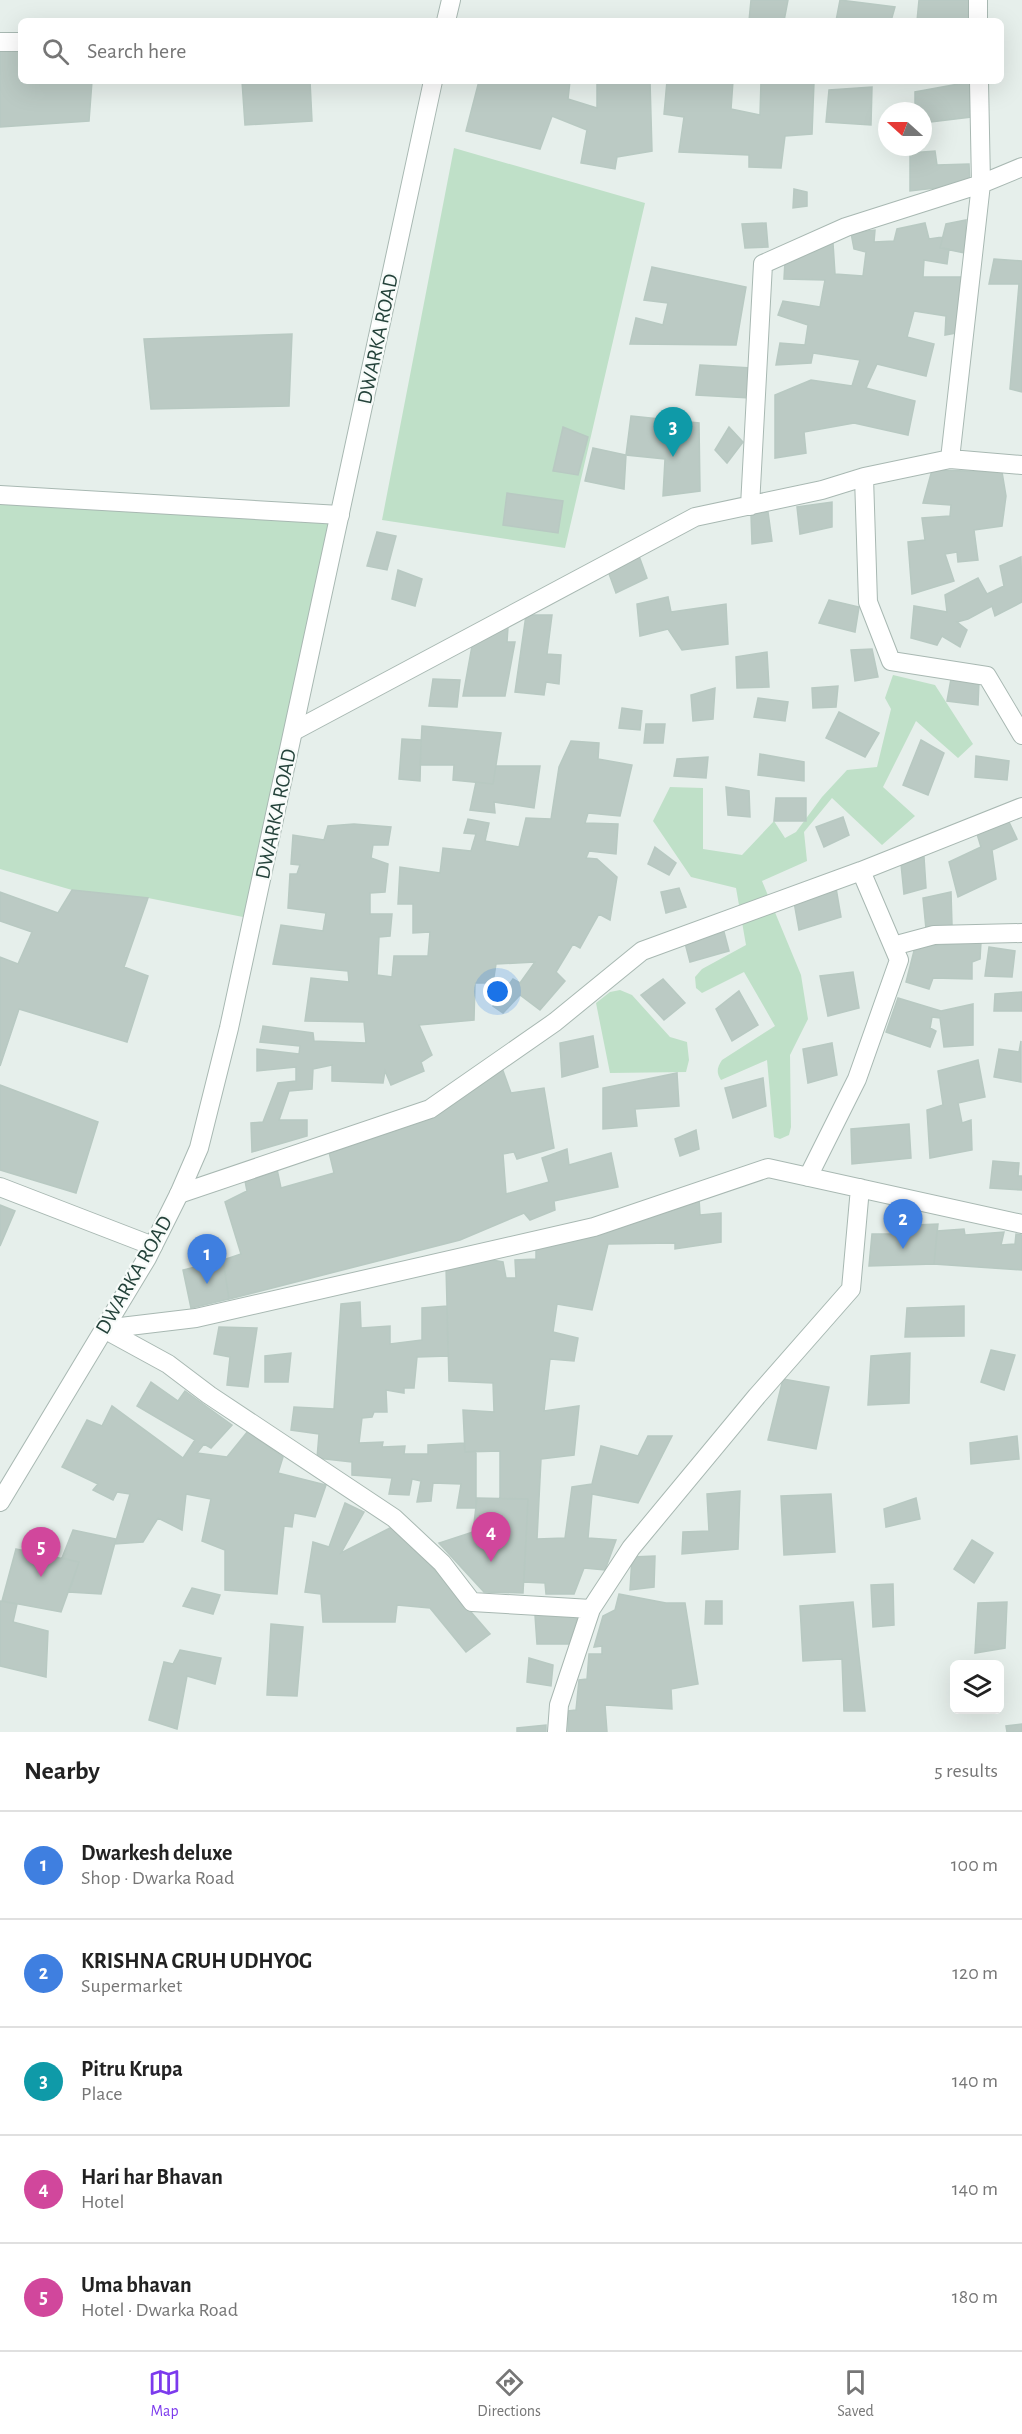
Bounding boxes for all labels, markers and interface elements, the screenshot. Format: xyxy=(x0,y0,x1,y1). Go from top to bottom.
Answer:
search box xyxy=(18,18,1004,84)
icon: search xyxy=(39,35,72,68)
text: Search here xyxy=(87,40,186,62)
north arrow xyxy=(878,102,932,156)
street label: DWARKA ROAD xyxy=(354,272,402,406)
pin: 3 xyxy=(654,408,692,457)
street label: DWARKA ROAD xyxy=(252,747,300,881)
your location xyxy=(483,977,512,1006)
pin: 2 xyxy=(884,1200,922,1249)
street label: DWARKA ROAD xyxy=(92,1212,176,1338)
pin: 1 xyxy=(188,1234,226,1284)
pin: 4 xyxy=(472,1512,510,1562)
pin: 5 xyxy=(22,1528,60,1577)
map controls xyxy=(950,1660,1004,1714)
button: layers xyxy=(950,1660,1004,1714)
text: Nearby xyxy=(24,1758,100,1784)
text: 5 results xyxy=(934,1761,998,1781)
text: Dwarkesh deluxe xyxy=(81,1842,232,1864)
text: 1 xyxy=(40,1855,47,1875)
text: 100 m xyxy=(951,1855,998,1875)
text: Shop · Dwarka Road xyxy=(81,1868,234,1888)
text: KRISHNA GRUH UDHYOG xyxy=(81,1950,312,1972)
text: 2 xyxy=(39,1963,48,1983)
text: 120 m xyxy=(952,1963,998,1983)
text: Supermarket xyxy=(81,1976,182,1996)
text: Pitru Krupa xyxy=(81,2058,183,2080)
text: 3 xyxy=(39,2071,48,2091)
text: 140 m xyxy=(952,2071,998,2091)
text: Place xyxy=(81,2084,122,2104)
text: Hari har Bhavan xyxy=(81,2166,223,2188)
text: 4 xyxy=(38,2179,49,2199)
text: 140 m xyxy=(952,2179,998,2199)
text: Hotel xyxy=(81,2192,124,2212)
text: Uma bhavan xyxy=(81,2274,192,2296)
text: 5 xyxy=(39,2287,48,2307)
text: 180 m xyxy=(952,2287,998,2307)
text: Hotel · Dwarka Road xyxy=(81,2300,238,2320)
tab: Map xyxy=(148,2366,181,2421)
tab: Directions xyxy=(477,2366,541,2421)
tab: Saved xyxy=(837,2366,874,2421)

